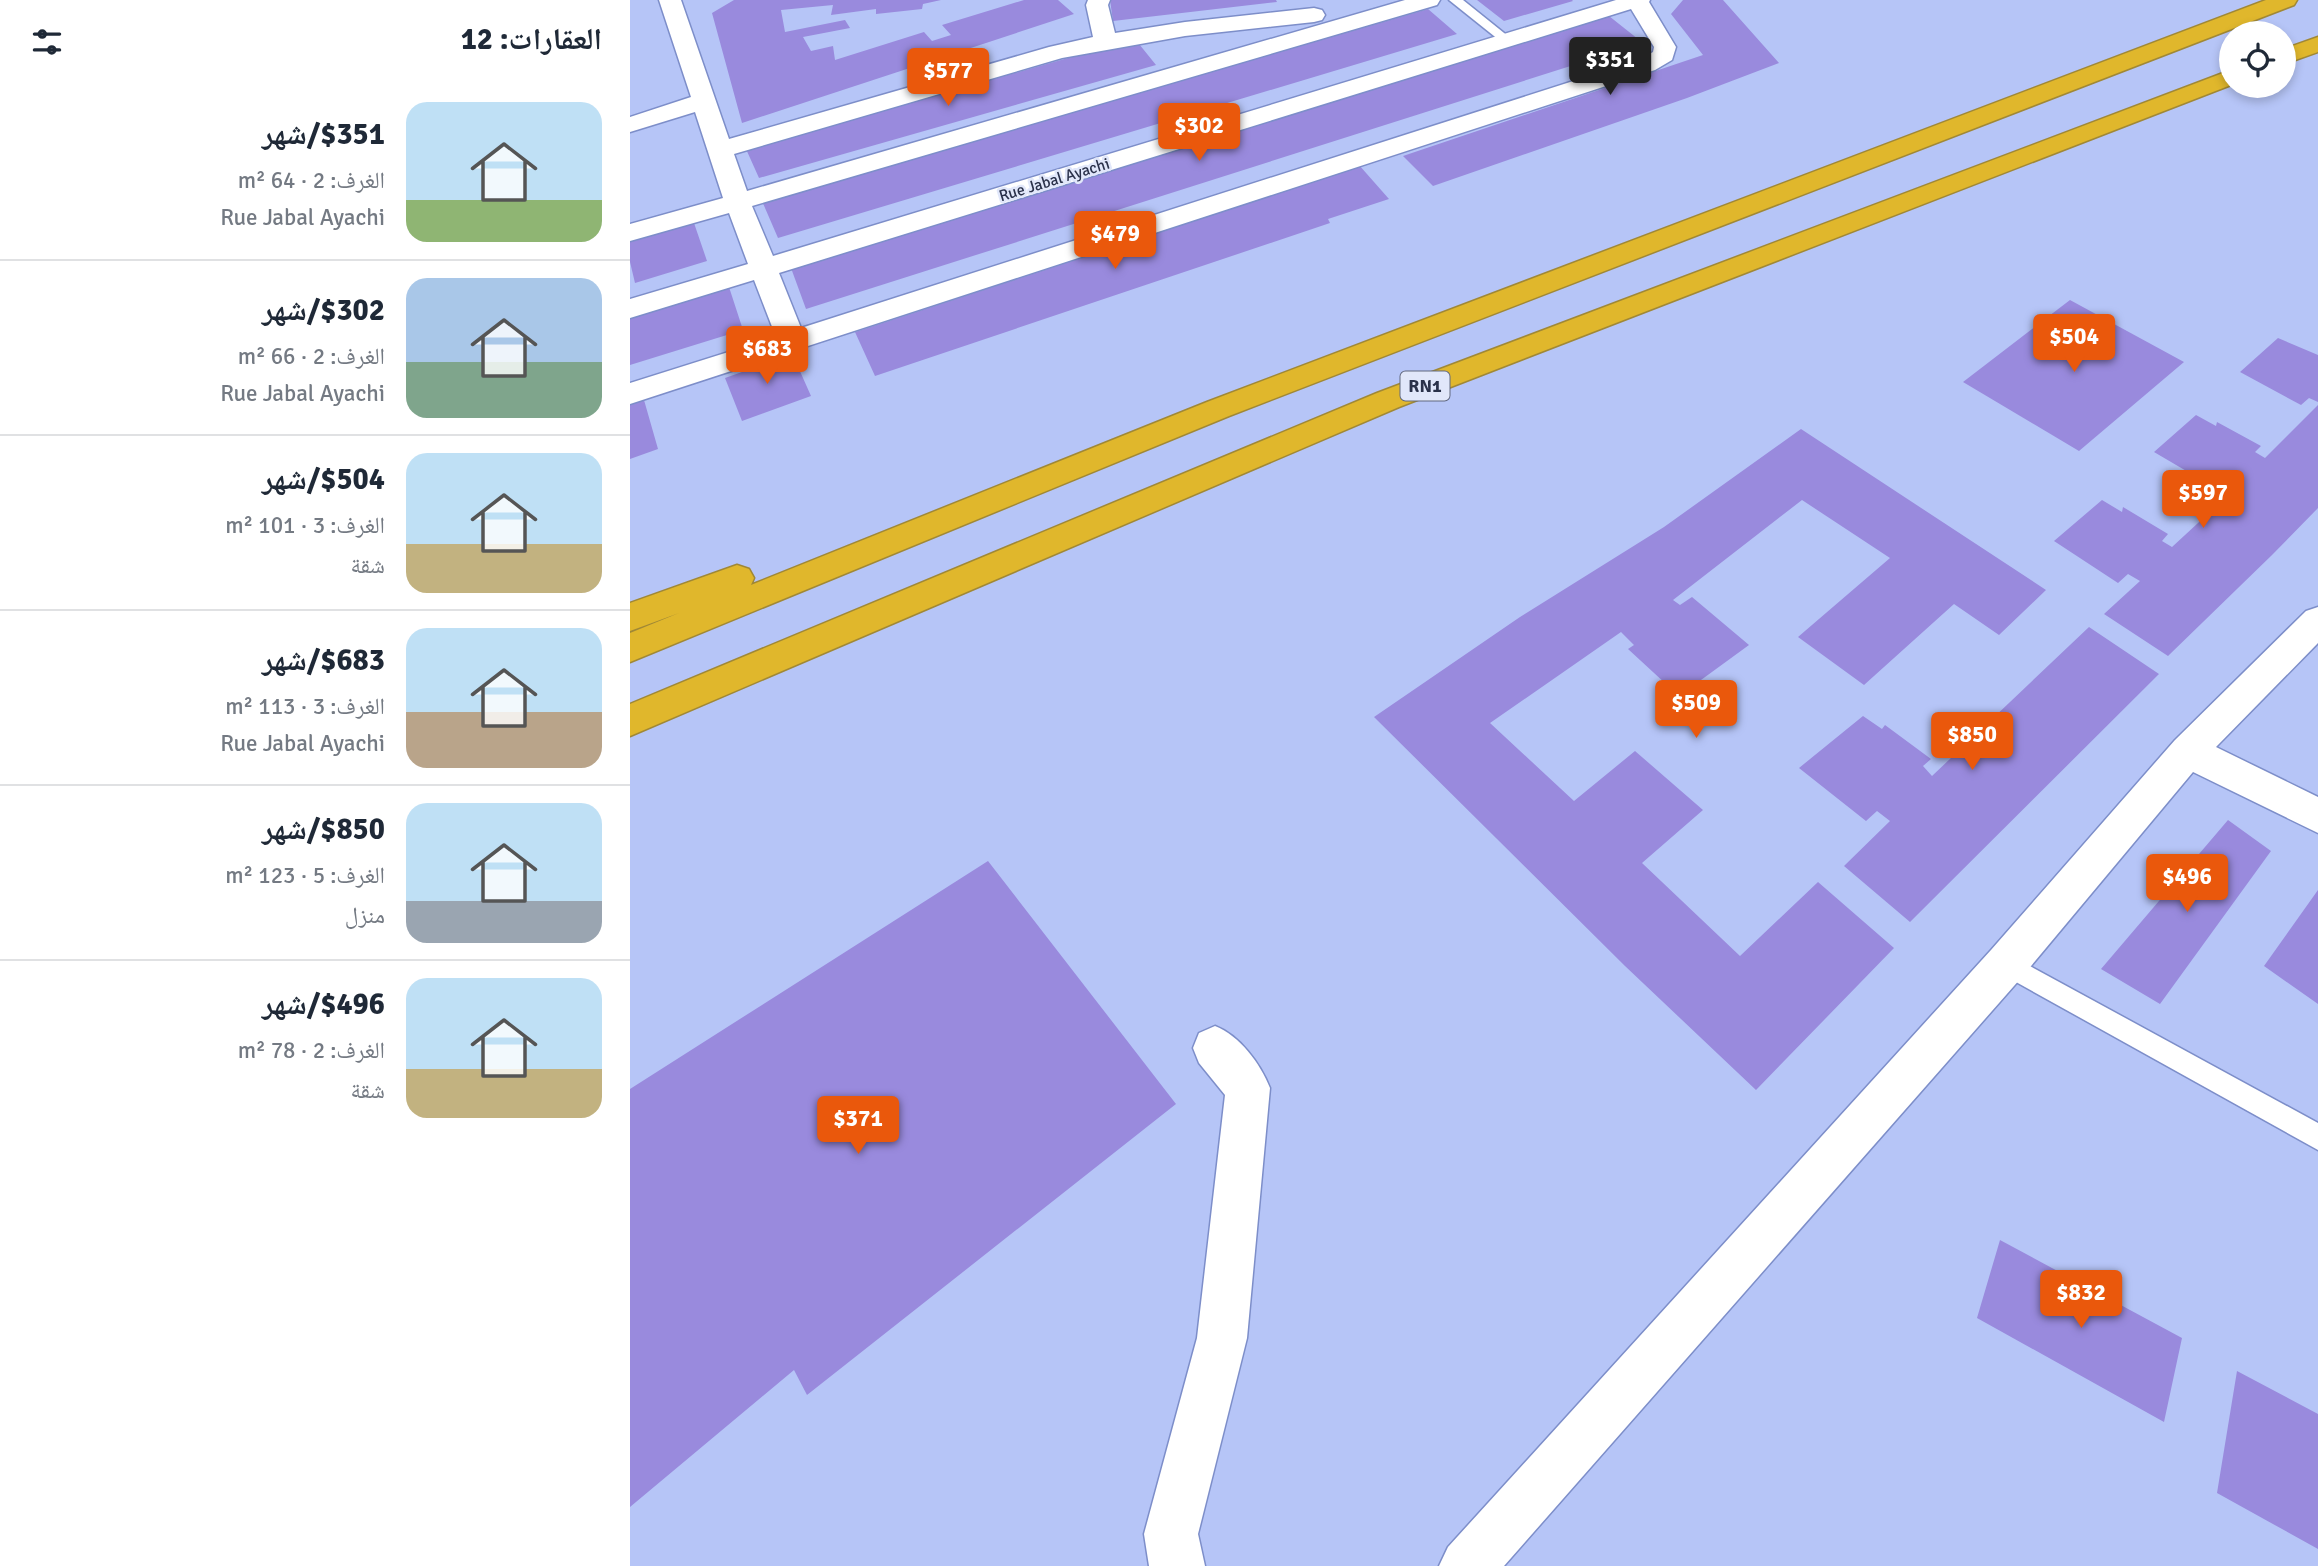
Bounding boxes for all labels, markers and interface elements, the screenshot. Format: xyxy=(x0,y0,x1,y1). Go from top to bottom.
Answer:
text: العقارات: 12 xyxy=(461,21,602,58)
map controls xyxy=(2219,21,2296,98)
button: locate xyxy=(2219,21,2296,98)
icon: filters xyxy=(28,23,66,61)
pin: $351 xyxy=(1569,38,1651,97)
text: $351 xyxy=(1585,45,1635,74)
pin: $577 xyxy=(907,48,989,108)
text: $577 xyxy=(923,56,973,85)
pin: $302 xyxy=(1158,104,1240,163)
text: $302 xyxy=(1174,111,1224,140)
text: $351/شهر xyxy=(262,116,385,153)
icon: home xyxy=(462,130,546,214)
street label: Rue Jabal Ayachi xyxy=(997,154,1112,206)
text: الغرف: 2 · 64 m² xyxy=(238,166,385,195)
text: Rue Jabal Ayachi xyxy=(220,203,385,232)
pin: $479 xyxy=(1074,212,1156,271)
text: $479 xyxy=(1090,219,1140,248)
text: $302/شهر xyxy=(262,292,385,329)
icon: home xyxy=(462,306,546,390)
pin: $504 xyxy=(2033,314,2115,374)
text: $504 xyxy=(2049,322,2099,351)
pin: $683 xyxy=(726,326,808,386)
text: $683 xyxy=(742,334,792,363)
text: الغرف: 2 · 66 m² xyxy=(238,342,385,371)
road number: RN1 xyxy=(1400,372,1450,400)
text: Rue Jabal Ayachi xyxy=(220,379,385,408)
text: $504/شهر xyxy=(262,461,385,498)
pin: $597 xyxy=(2162,470,2244,530)
text: $597 xyxy=(2178,478,2228,507)
icon: home xyxy=(462,481,546,565)
text: الغرف: 3 · 101 m² xyxy=(225,511,385,540)
text: شقة xyxy=(351,551,385,580)
text: $683/شهر xyxy=(262,642,385,679)
icon: home xyxy=(462,656,546,740)
pin: $509 xyxy=(1655,680,1737,740)
text: $509 xyxy=(1671,688,1721,717)
text: الغرف: 3 · 113 m² xyxy=(225,692,385,721)
pin: $850 xyxy=(1931,712,2013,772)
text: $850 xyxy=(1947,720,1997,749)
text: Rue Jabal Ayachi xyxy=(220,729,385,758)
text: $850/شهر xyxy=(262,811,385,848)
icon: home xyxy=(462,831,546,915)
pin: $496 xyxy=(2146,855,2228,914)
text: الغرف: 5 · 123 m² xyxy=(225,861,385,890)
text: $496 xyxy=(2162,862,2212,891)
text: منزل xyxy=(345,901,385,930)
text: $496/شهر xyxy=(262,986,385,1023)
icon: home xyxy=(462,1006,546,1090)
text: الغرف: 2 · 78 m² xyxy=(238,1036,385,1065)
text: شقة xyxy=(351,1076,385,1105)
pin: $371 xyxy=(817,1096,899,1156)
text: $371 xyxy=(833,1104,883,1133)
pin: $832 xyxy=(2040,1270,2122,1330)
text: $832 xyxy=(2056,1278,2106,1307)

